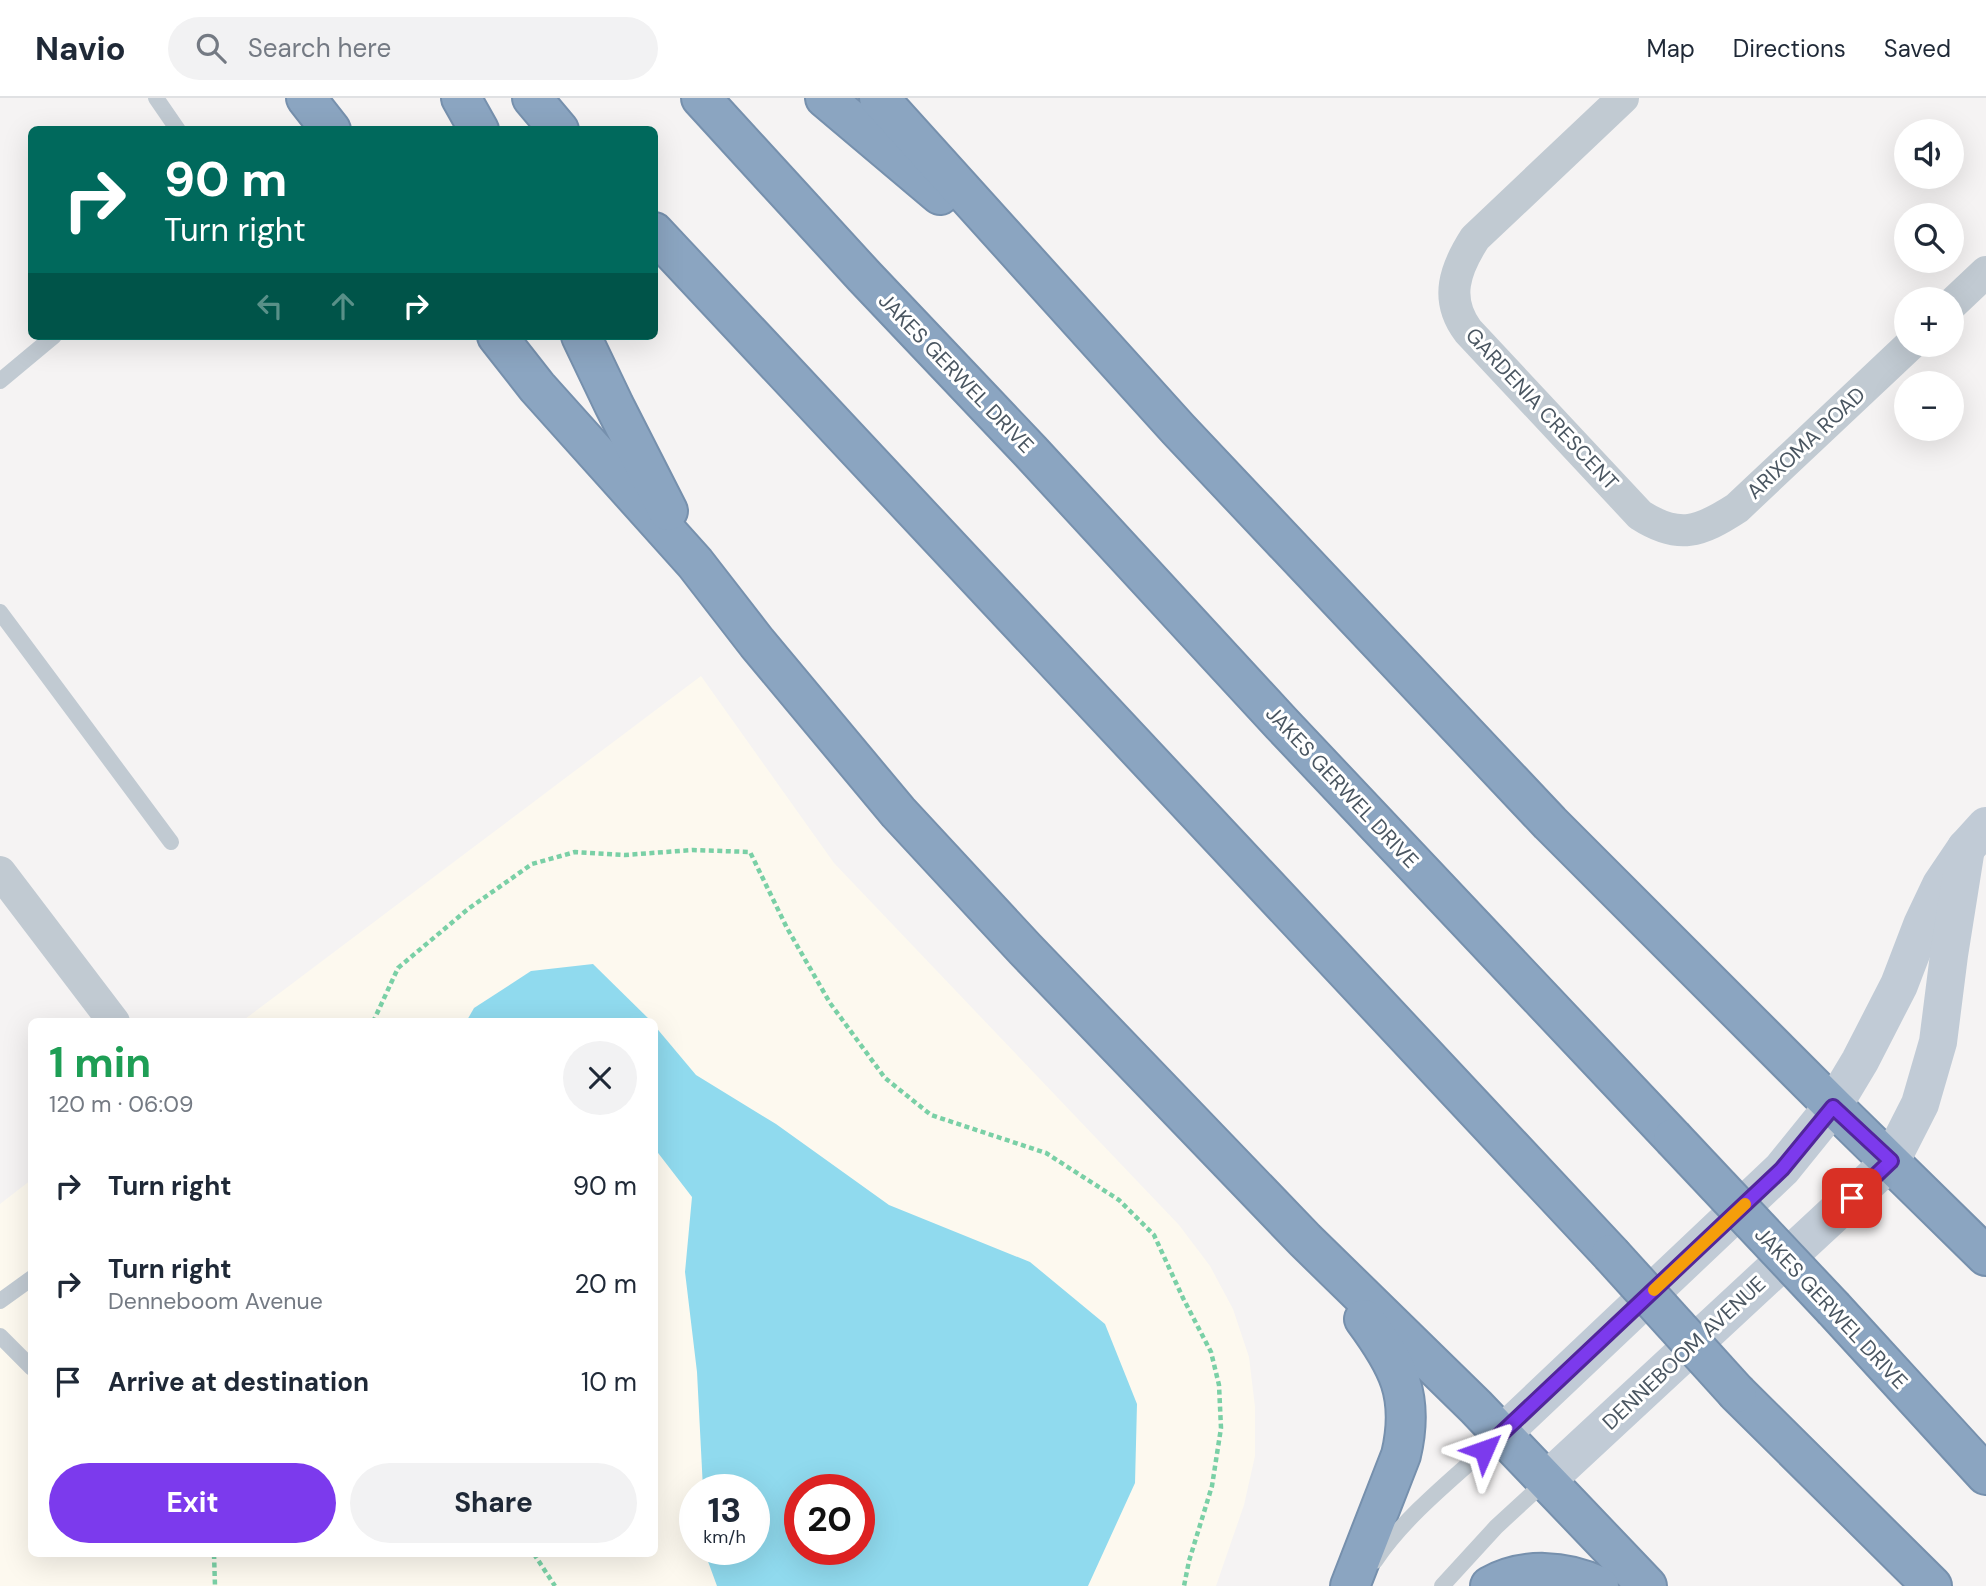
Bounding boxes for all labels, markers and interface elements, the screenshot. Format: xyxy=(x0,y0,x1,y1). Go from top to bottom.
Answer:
search box xyxy=(168,17,658,80)
text: Navio xyxy=(35,27,126,70)
icon: search xyxy=(192,29,230,67)
text: Search here xyxy=(248,31,391,65)
text: Map xyxy=(1647,33,1695,64)
text: Directions xyxy=(1733,33,1846,64)
text: Saved xyxy=(1884,33,1951,64)
map controls xyxy=(1894,119,1964,441)
button: sound xyxy=(1894,119,1964,189)
text: 90 m xyxy=(164,147,287,211)
icon: right xyxy=(49,154,140,245)
button: search xyxy=(1894,203,1964,273)
text: Turn right xyxy=(164,209,306,251)
icon: left xyxy=(251,287,289,325)
icon: ahead xyxy=(324,287,362,325)
icon: right xyxy=(397,287,435,325)
street label: JAKES GERWEL DRIVE xyxy=(872,287,1040,459)
button: + xyxy=(1894,287,1964,357)
street label: GARDENIA CRESCENT xyxy=(1459,322,1625,496)
button: − xyxy=(1894,371,1964,441)
street label: ARIXOMA ROAD xyxy=(1741,381,1871,505)
street label: JAKES GERWEL DRIVE xyxy=(1259,700,1425,874)
text: 1 min xyxy=(49,1035,151,1090)
button: close xyxy=(563,1041,637,1115)
text: 120 m · 06:09 xyxy=(49,1089,193,1119)
icon: right xyxy=(49,1167,87,1205)
pin xyxy=(1822,1168,1882,1228)
text: Turn right xyxy=(108,1169,232,1203)
text: 90 m xyxy=(573,1169,637,1203)
icon: arrive xyxy=(1833,1179,1871,1217)
street label: JAKES GERWEL DRIVE xyxy=(1748,1221,1914,1395)
text: Turn right xyxy=(108,1252,232,1286)
icon: right xyxy=(49,1265,87,1303)
text: 20 m xyxy=(574,1267,637,1301)
street label: DENNEBOOM AVENUE xyxy=(1596,1270,1772,1436)
text: Denneboom Avenue xyxy=(108,1286,323,1316)
icon: arrive xyxy=(49,1363,87,1401)
text: Arrive at destination xyxy=(108,1365,369,1399)
text: 10 m xyxy=(581,1365,637,1399)
position arrow xyxy=(1447,1413,1521,1487)
button: Exit xyxy=(49,1463,336,1543)
button: Share xyxy=(350,1463,637,1543)
speed limit sign: 20 xyxy=(784,1474,875,1565)
text: 13 xyxy=(708,1487,741,1533)
text: km/h xyxy=(703,1525,746,1549)

